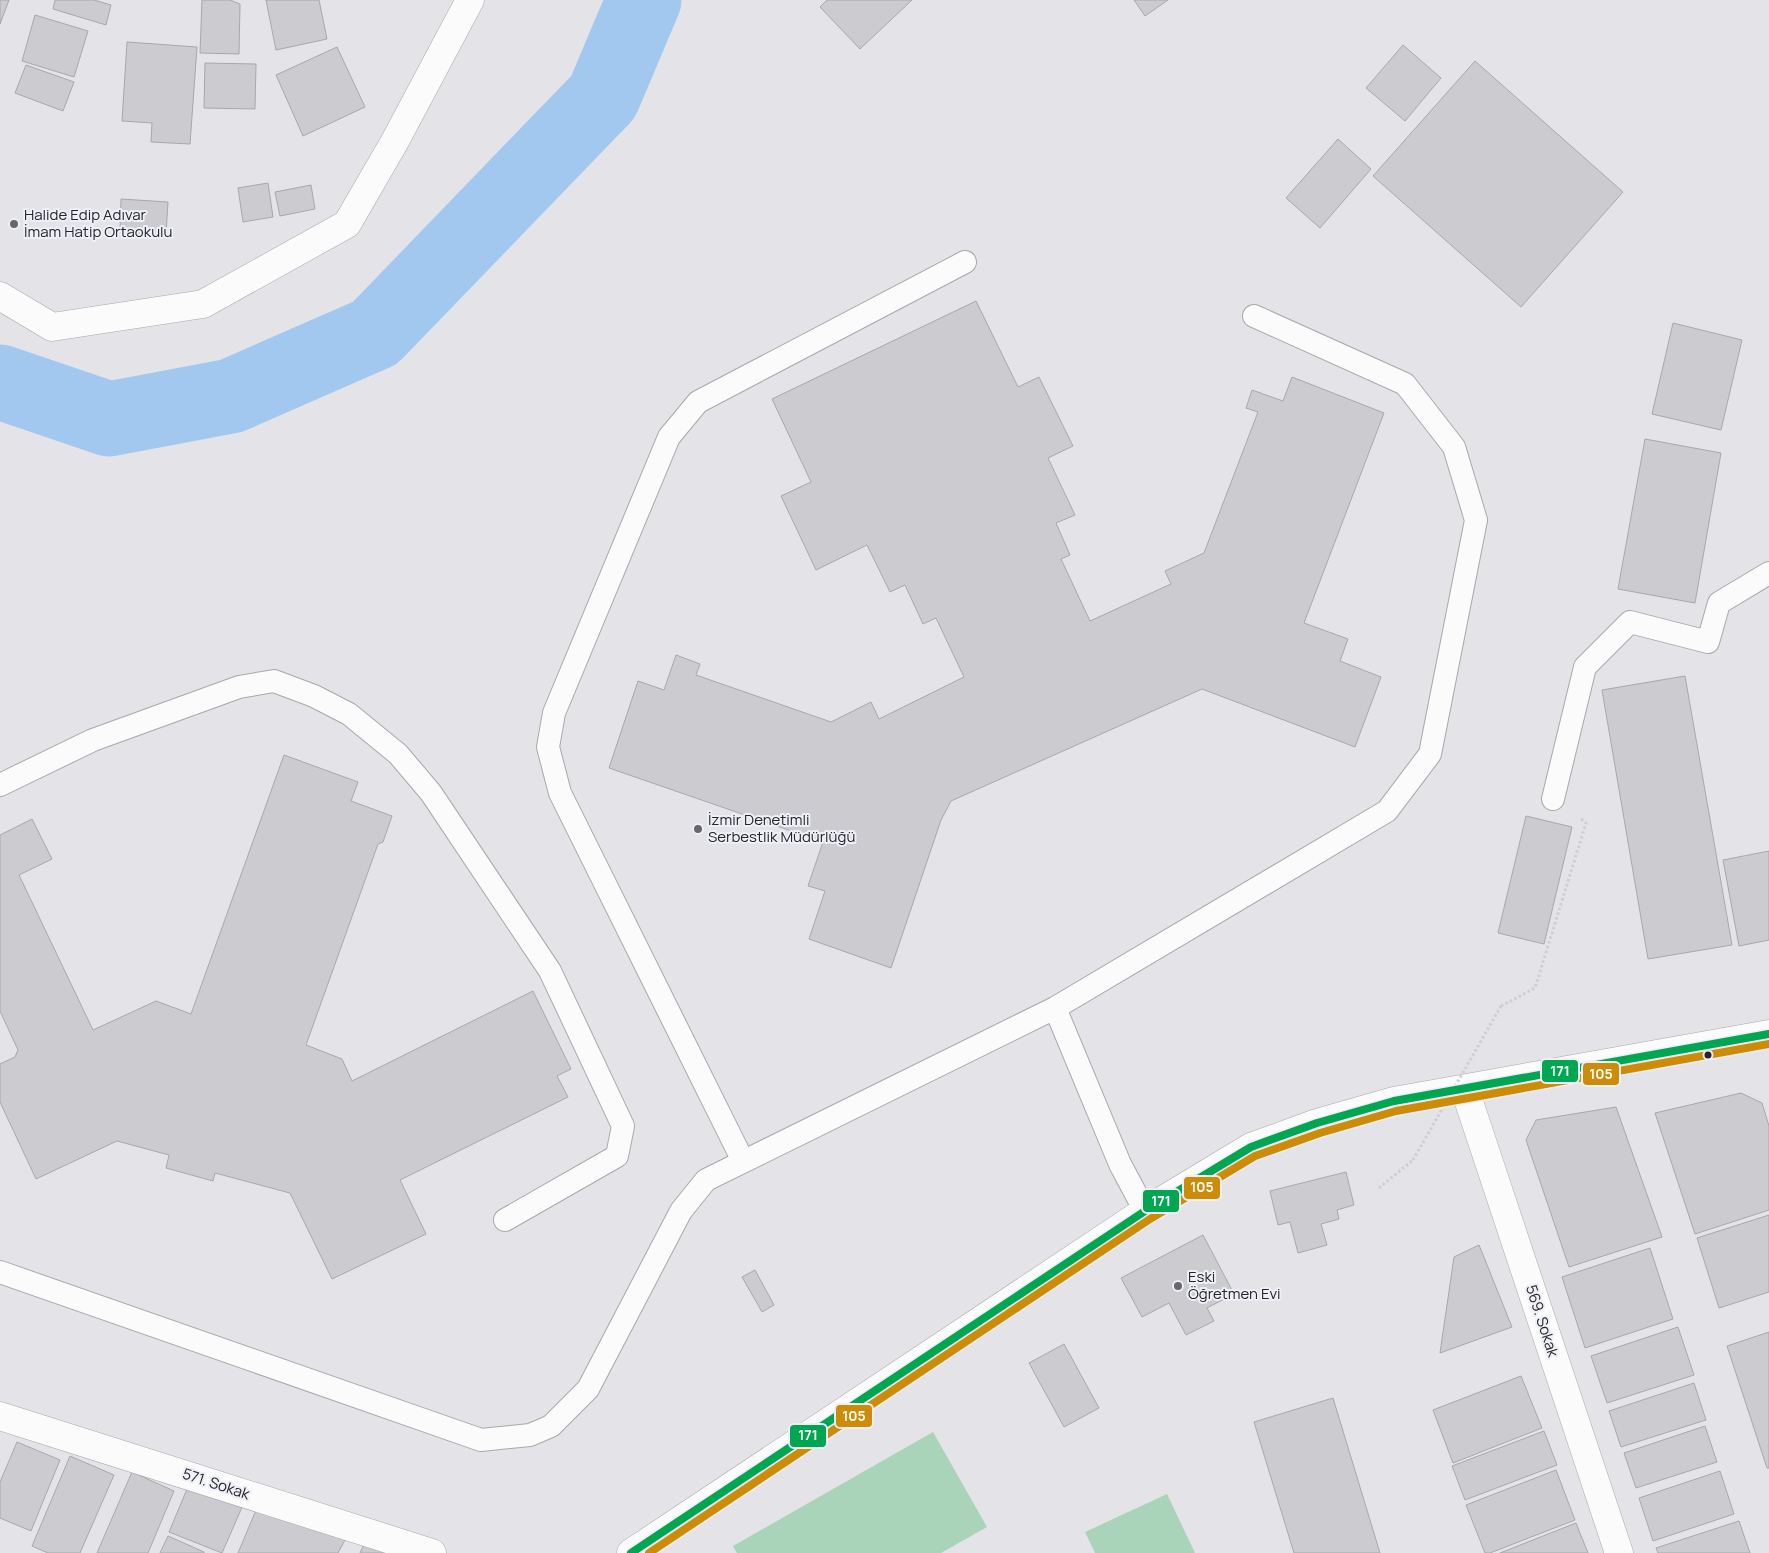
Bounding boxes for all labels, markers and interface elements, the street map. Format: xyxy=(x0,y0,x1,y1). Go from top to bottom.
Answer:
place label: Halide Edip Adıvar İmam Hatip Ortaokulu xyxy=(24,204,173,242)
marker: Halide Edip Adıvar İmam Hatip Ortaokulu xyxy=(8,218,20,230)
place label: İzmir Denetimli Serbestlik Müdürlüğü xyxy=(708,809,855,847)
marker: İzmir Denetimli Serbestlik Müdürlüğü xyxy=(692,823,704,835)
unlabelled marker xyxy=(1703,1050,1713,1060)
line badge: 171 xyxy=(1541,1059,1579,1083)
text: 171 xyxy=(1550,1061,1570,1080)
line badge: 105 xyxy=(1582,1062,1620,1086)
text: 105 xyxy=(1589,1064,1613,1083)
line badge: 105 xyxy=(1183,1176,1221,1200)
text: 105 xyxy=(1190,1177,1214,1196)
line badge: 171 xyxy=(1142,1189,1180,1213)
text: 171 xyxy=(1151,1191,1171,1210)
place label: Eski Öğretmen Evi xyxy=(1188,1266,1281,1304)
marker: Eski Öğretmen Evi xyxy=(1172,1280,1184,1292)
street label: 569. Sokak xyxy=(1521,1282,1564,1360)
line badge: 105 xyxy=(835,1404,873,1428)
text: 105 xyxy=(842,1406,866,1425)
line badge: 171 xyxy=(789,1424,827,1448)
text: 171 xyxy=(798,1425,818,1444)
street label: 571. Sokak xyxy=(180,1463,253,1504)

